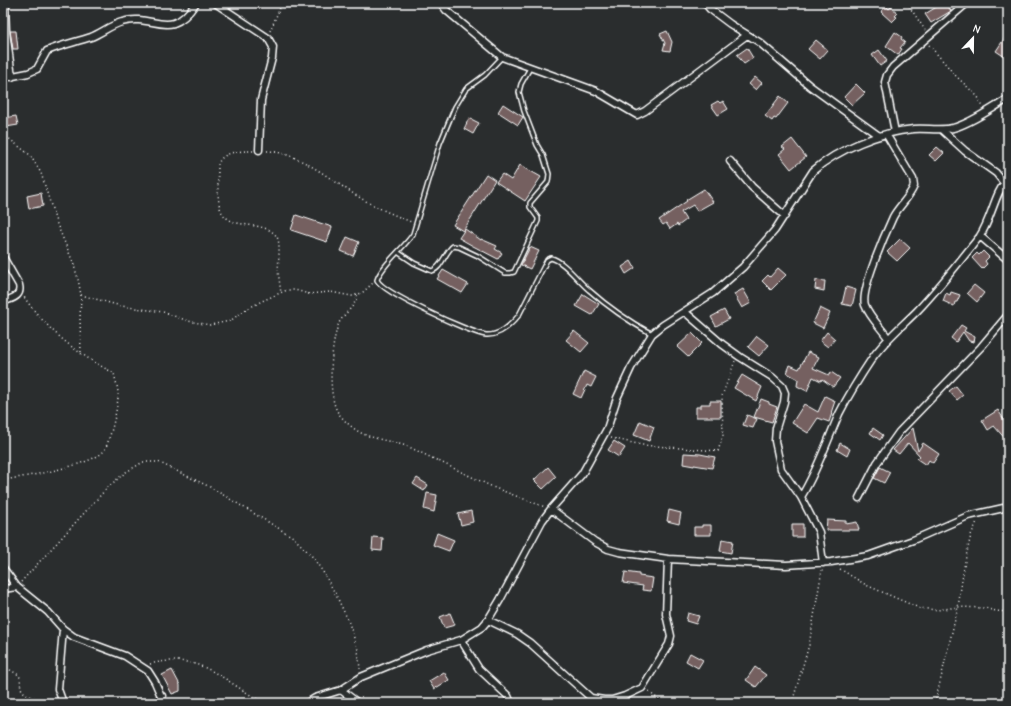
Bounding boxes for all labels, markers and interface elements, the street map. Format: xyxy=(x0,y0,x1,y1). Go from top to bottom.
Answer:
north arrow xyxy=(953,18,993,58)
text: N xyxy=(971,22,982,37)

